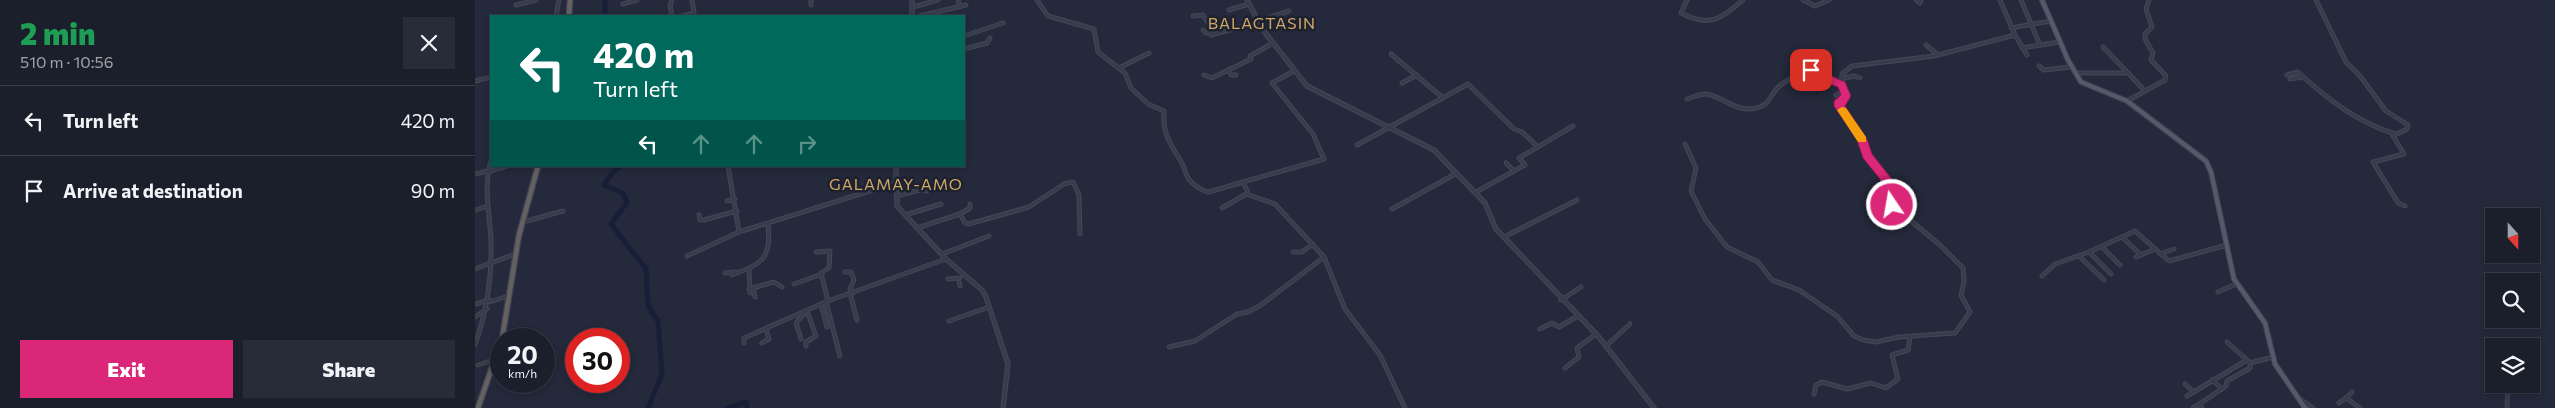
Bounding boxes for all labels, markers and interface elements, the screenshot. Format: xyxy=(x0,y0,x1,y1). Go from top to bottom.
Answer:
district label: BALAGTASIN xyxy=(1208,13,1316,32)
text: 2 min xyxy=(20,14,95,51)
button: close xyxy=(403,17,455,69)
text: 420 m xyxy=(593,32,694,75)
icon: left xyxy=(510,35,575,100)
pin xyxy=(1790,49,1832,91)
text: 510 m · 10:56 xyxy=(20,52,113,71)
icon: arrive xyxy=(1797,56,1825,84)
text: Turn left xyxy=(593,75,678,102)
icon: left xyxy=(20,107,48,135)
text: Turn left xyxy=(63,109,138,132)
text: 420 m xyxy=(401,109,455,132)
icon: left xyxy=(634,130,662,158)
icon: ahead xyxy=(687,130,715,158)
icon: ahead xyxy=(740,130,768,158)
icon: right xyxy=(793,130,821,158)
district label: GALAMAY-AMO xyxy=(829,174,963,193)
icon: arrive xyxy=(20,177,48,205)
position arrow xyxy=(1865,178,1917,230)
text: Arrive at destination xyxy=(63,179,243,202)
text: 90 m xyxy=(411,179,455,202)
north arrow xyxy=(2485,208,2540,262)
map controls xyxy=(2485,208,2540,393)
button: search xyxy=(2485,273,2540,328)
speed limit sign: 30 xyxy=(565,328,630,393)
button: layers xyxy=(2485,338,2540,393)
text: 20 xyxy=(507,339,538,369)
button: Exit xyxy=(20,340,233,398)
button: Share xyxy=(243,340,455,398)
text: km/h xyxy=(508,366,537,380)

